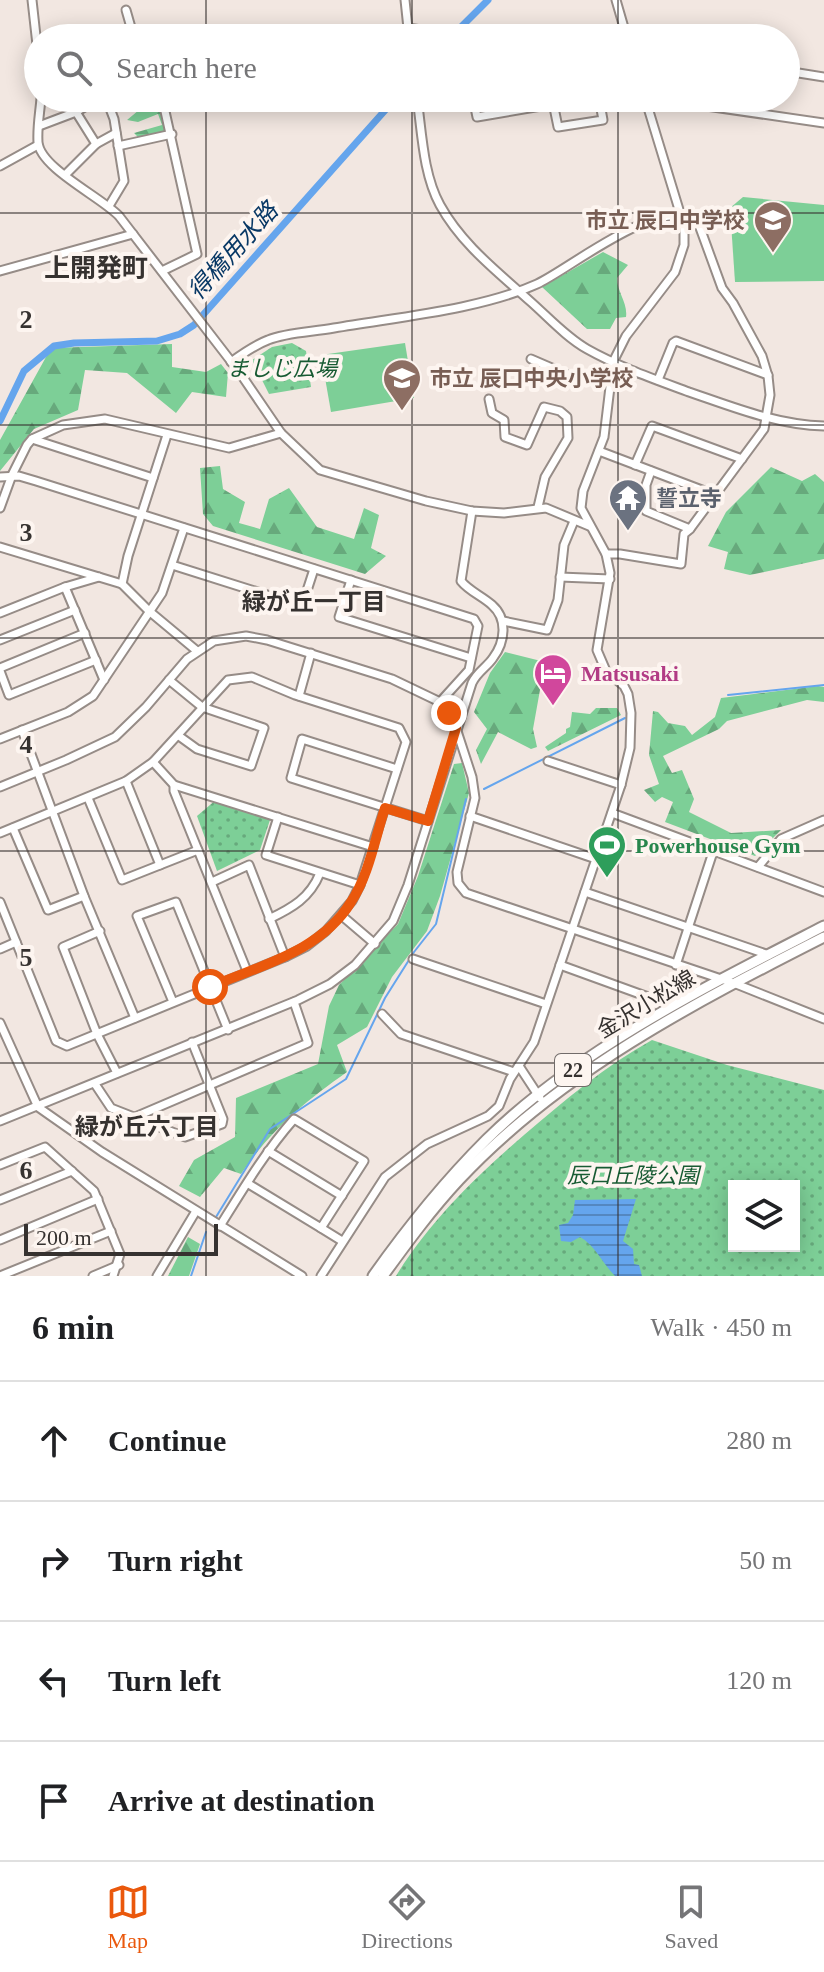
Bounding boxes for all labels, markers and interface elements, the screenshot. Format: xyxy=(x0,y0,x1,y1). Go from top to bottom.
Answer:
search box xyxy=(24,24,800,112)
icon: search xyxy=(52,46,96,90)
text: Search here xyxy=(116,51,257,84)
water label: 得橋用水路 xyxy=(183,196,284,304)
school or university icon: 市立 辰口中学校 xyxy=(752,199,794,254)
place label: 市立 辰口中学校 xyxy=(585,208,745,233)
district label: 上開発町 xyxy=(44,254,148,283)
text: 2 xyxy=(20,305,33,334)
park label: ましじ広場 xyxy=(227,356,340,381)
school or university icon: 市立 辰口中央小学校 xyxy=(381,357,423,412)
place label: 市立 辰口中央小学校 xyxy=(430,366,634,391)
temple icon: 誓立寺 xyxy=(607,477,649,532)
place label: 誓立寺 xyxy=(656,486,722,511)
text: 3 xyxy=(20,518,33,547)
district label: 緑が丘一丁目 xyxy=(242,589,386,615)
hotel icon: Matsusaki xyxy=(532,652,574,707)
place label: Matsusaki xyxy=(581,661,679,686)
route end xyxy=(431,695,467,731)
text: 4 xyxy=(20,730,33,759)
sports icon: Powerhouse Gym xyxy=(586,824,628,879)
place label: Powerhouse Gym xyxy=(635,833,801,858)
text: 5 xyxy=(20,943,33,972)
street label: 金沢小松線 xyxy=(592,965,700,1043)
route start xyxy=(192,969,228,1005)
road number: 22 xyxy=(555,1054,591,1086)
district label: 緑が丘六丁目 xyxy=(75,1114,219,1140)
text: 6 xyxy=(20,1156,33,1185)
park label: 辰口丘陵公園 xyxy=(567,1163,702,1188)
map controls xyxy=(728,1180,800,1252)
button: layers xyxy=(728,1180,800,1252)
scale bar xyxy=(24,1220,218,1256)
text: 200 m xyxy=(36,1225,92,1250)
text: 6 min xyxy=(32,1309,114,1346)
text: Walk · 450 m xyxy=(650,1313,792,1342)
icon: ahead xyxy=(32,1419,76,1463)
text: Continue xyxy=(108,1424,226,1457)
text: 280 m xyxy=(726,1426,792,1455)
icon: right xyxy=(32,1539,76,1583)
text: Turn right xyxy=(108,1544,243,1577)
text: 50 m xyxy=(739,1546,792,1575)
icon: left xyxy=(32,1659,76,1703)
text: Turn left xyxy=(108,1664,221,1697)
text: 120 m xyxy=(726,1666,792,1695)
icon: arrive xyxy=(32,1779,76,1823)
text: Arrive at destination xyxy=(108,1784,375,1817)
tab: Map xyxy=(106,1880,150,1954)
tab: Directions xyxy=(361,1880,453,1954)
tab: Saved xyxy=(664,1880,718,1954)

